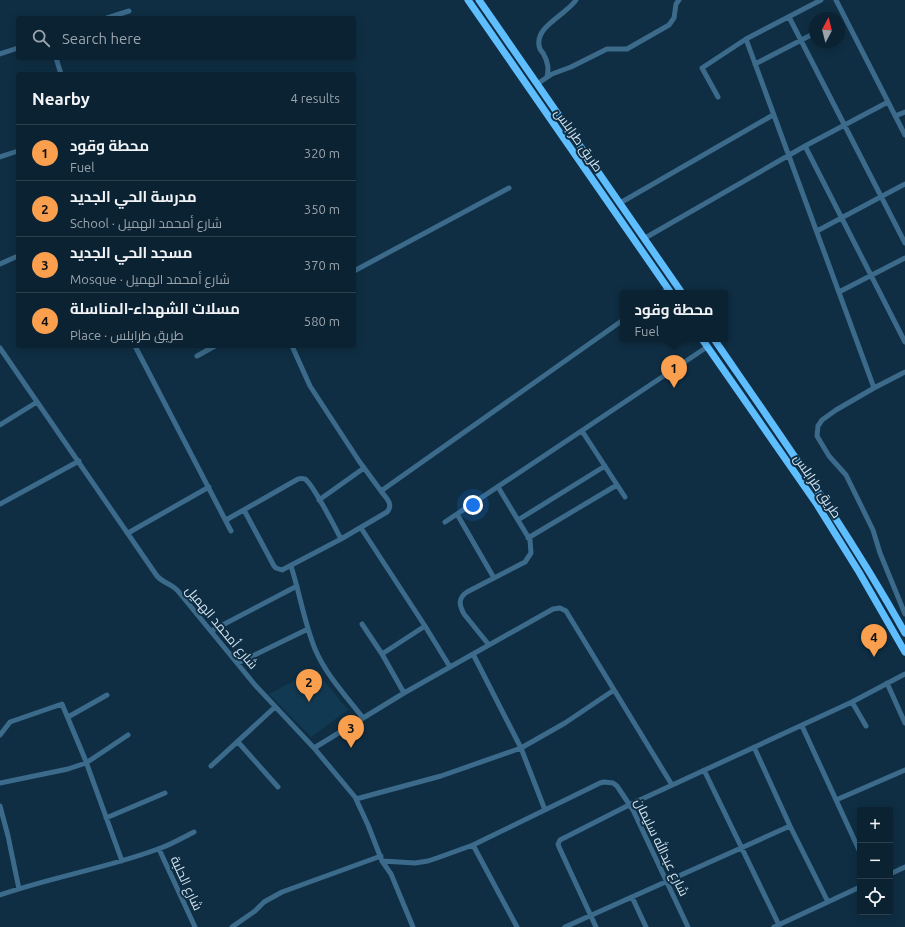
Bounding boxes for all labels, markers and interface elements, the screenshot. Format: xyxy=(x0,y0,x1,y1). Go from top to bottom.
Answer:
north arrow xyxy=(809,12,845,48)
search box xyxy=(16,16,356,60)
icon: search xyxy=(30,27,52,49)
text: Search here xyxy=(62,30,141,47)
text: Nearby xyxy=(32,89,90,108)
text: 4 results xyxy=(290,91,340,105)
street label: طريق طرابلس xyxy=(551,106,606,175)
text: محطة وقود xyxy=(70,137,149,154)
text: 1 xyxy=(41,146,49,160)
text: 320 m xyxy=(304,146,340,160)
text: Fuel xyxy=(70,160,95,174)
text: مدرسة الحي الجديد xyxy=(70,188,197,205)
text: 2 xyxy=(41,202,49,216)
text: 350 m xyxy=(304,202,340,216)
text: School · شارع أمحمد الهميل xyxy=(70,216,222,230)
text: مسجد الحي الجديد xyxy=(70,244,192,261)
text: 3 xyxy=(41,258,49,272)
text: 370 m xyxy=(304,258,340,272)
text: Mosque · شارع أمحمد الهميل xyxy=(70,272,230,286)
popup xyxy=(620,290,728,342)
text: مسلات الشهداء-المناسلة xyxy=(70,300,240,317)
text: محطة وقود xyxy=(634,301,714,318)
text: 4 xyxy=(41,314,49,328)
text: 580 m xyxy=(304,314,340,328)
text: Fuel xyxy=(634,324,659,338)
text: Place · طريق طرابلس xyxy=(70,328,184,342)
pin: 1 xyxy=(661,355,687,388)
street label: طريق طرابلس xyxy=(791,452,844,521)
your location xyxy=(463,495,483,515)
street label: شارع أمحمد الهميل xyxy=(182,582,262,673)
pin: 4 xyxy=(861,624,887,657)
pin: 2 xyxy=(296,669,322,702)
pin: 3 xyxy=(338,715,364,748)
street label: شارع عبدالله سليمان xyxy=(631,796,693,899)
map controls xyxy=(857,807,893,915)
button: + xyxy=(857,807,893,843)
button: − xyxy=(857,843,893,879)
street label: شارع الحلبة xyxy=(167,854,206,913)
button: locate xyxy=(857,879,893,915)

